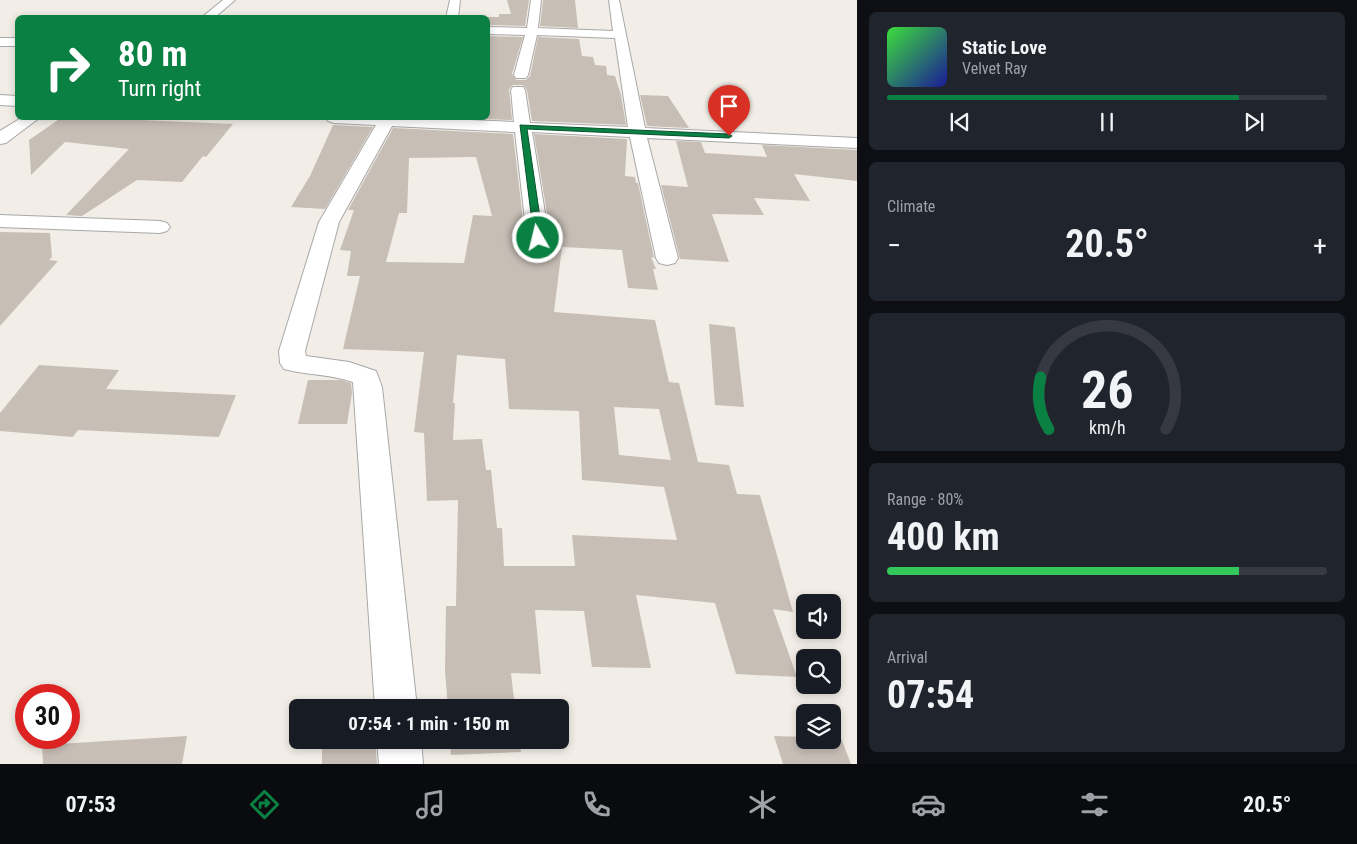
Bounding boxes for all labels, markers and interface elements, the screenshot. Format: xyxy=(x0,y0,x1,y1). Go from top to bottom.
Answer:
text: 80 m xyxy=(118,34,187,75)
icon: right xyxy=(35,35,100,100)
text: Static Love xyxy=(962,36,1047,59)
text: Velvet Ray xyxy=(962,59,1027,78)
text: Turn right xyxy=(118,76,201,101)
pin xyxy=(708,85,750,136)
icon: arrive xyxy=(715,92,743,120)
icon: previous xyxy=(946,108,974,136)
icon: pause xyxy=(1093,108,1121,136)
icon: next xyxy=(1240,108,1268,136)
text: Climate xyxy=(887,197,935,216)
position arrow xyxy=(511,211,563,263)
text: 20.5° xyxy=(1065,222,1149,266)
text: − xyxy=(887,229,901,262)
text: + xyxy=(1313,229,1327,262)
text: 26 xyxy=(1081,360,1133,421)
text: km/h xyxy=(1089,417,1125,438)
text: Range · 80% xyxy=(887,490,963,509)
text: 400 km xyxy=(887,515,1000,559)
map controls xyxy=(796,594,841,749)
button: sound xyxy=(796,594,841,639)
text: Arrival xyxy=(887,648,928,667)
button: search xyxy=(796,649,841,694)
text: 07:54 xyxy=(887,673,974,717)
speed limit sign: 30 xyxy=(15,684,80,749)
button: layers xyxy=(796,704,841,749)
text: 07:54 · 1 min · 150 m xyxy=(348,712,510,735)
icon: directions xyxy=(247,787,282,822)
icon: music xyxy=(413,787,448,822)
icon: phone xyxy=(579,787,614,822)
icon: climate xyxy=(745,787,780,822)
icon: car xyxy=(911,787,946,822)
icon: filters xyxy=(1077,787,1112,822)
text: 07:53 xyxy=(66,792,116,817)
text: 20.5° xyxy=(1243,792,1291,817)

